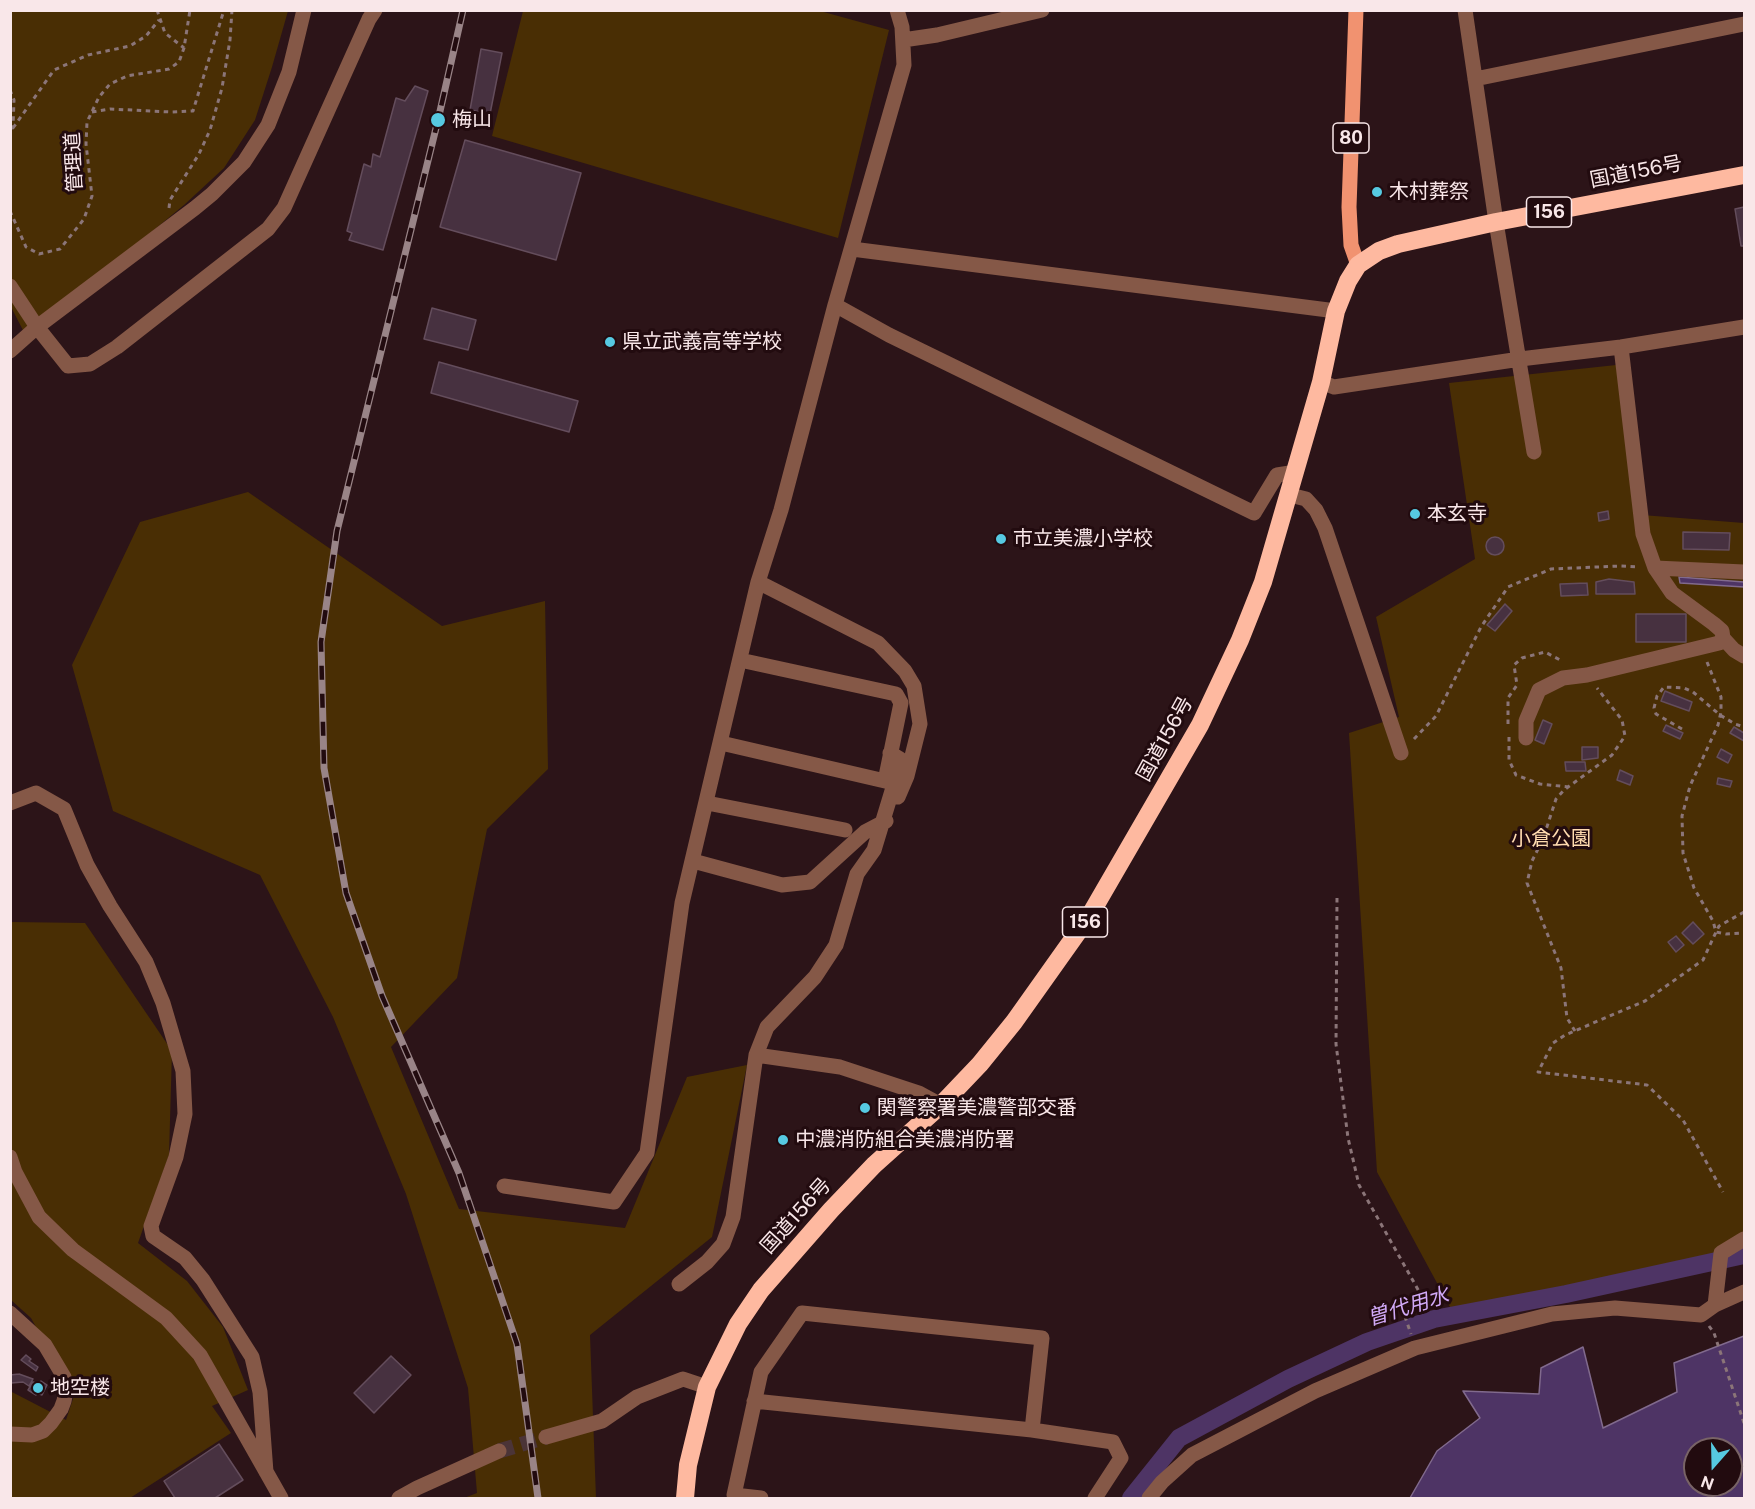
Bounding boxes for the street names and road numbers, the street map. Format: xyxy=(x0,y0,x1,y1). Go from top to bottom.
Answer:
road number: 80 xyxy=(1333,123,1369,153)
street label: 管理道 xyxy=(60,131,88,193)
street label: 国道156号 xyxy=(1588,151,1684,193)
road number: 156 xyxy=(1526,197,1572,227)
street label: 国道156号 xyxy=(1132,692,1198,786)
road number: 156 xyxy=(1062,907,1108,937)
street label: 国道156号 xyxy=(756,1173,836,1259)

